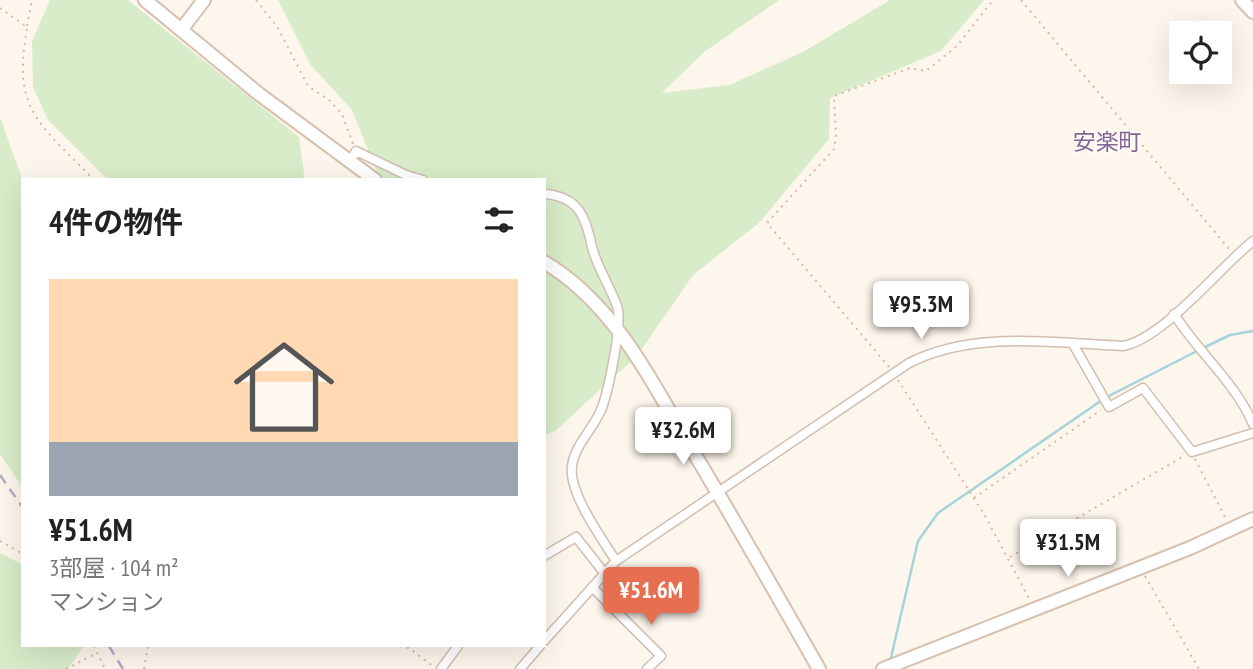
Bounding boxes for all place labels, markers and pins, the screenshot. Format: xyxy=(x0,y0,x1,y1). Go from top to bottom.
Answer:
pin: ¥95.3M xyxy=(864,282,978,341)
pin: ¥32.6M xyxy=(626,407,740,467)
pin: ¥31.5M xyxy=(1011,520,1125,579)
pin: ¥51.6M xyxy=(594,568,708,627)

